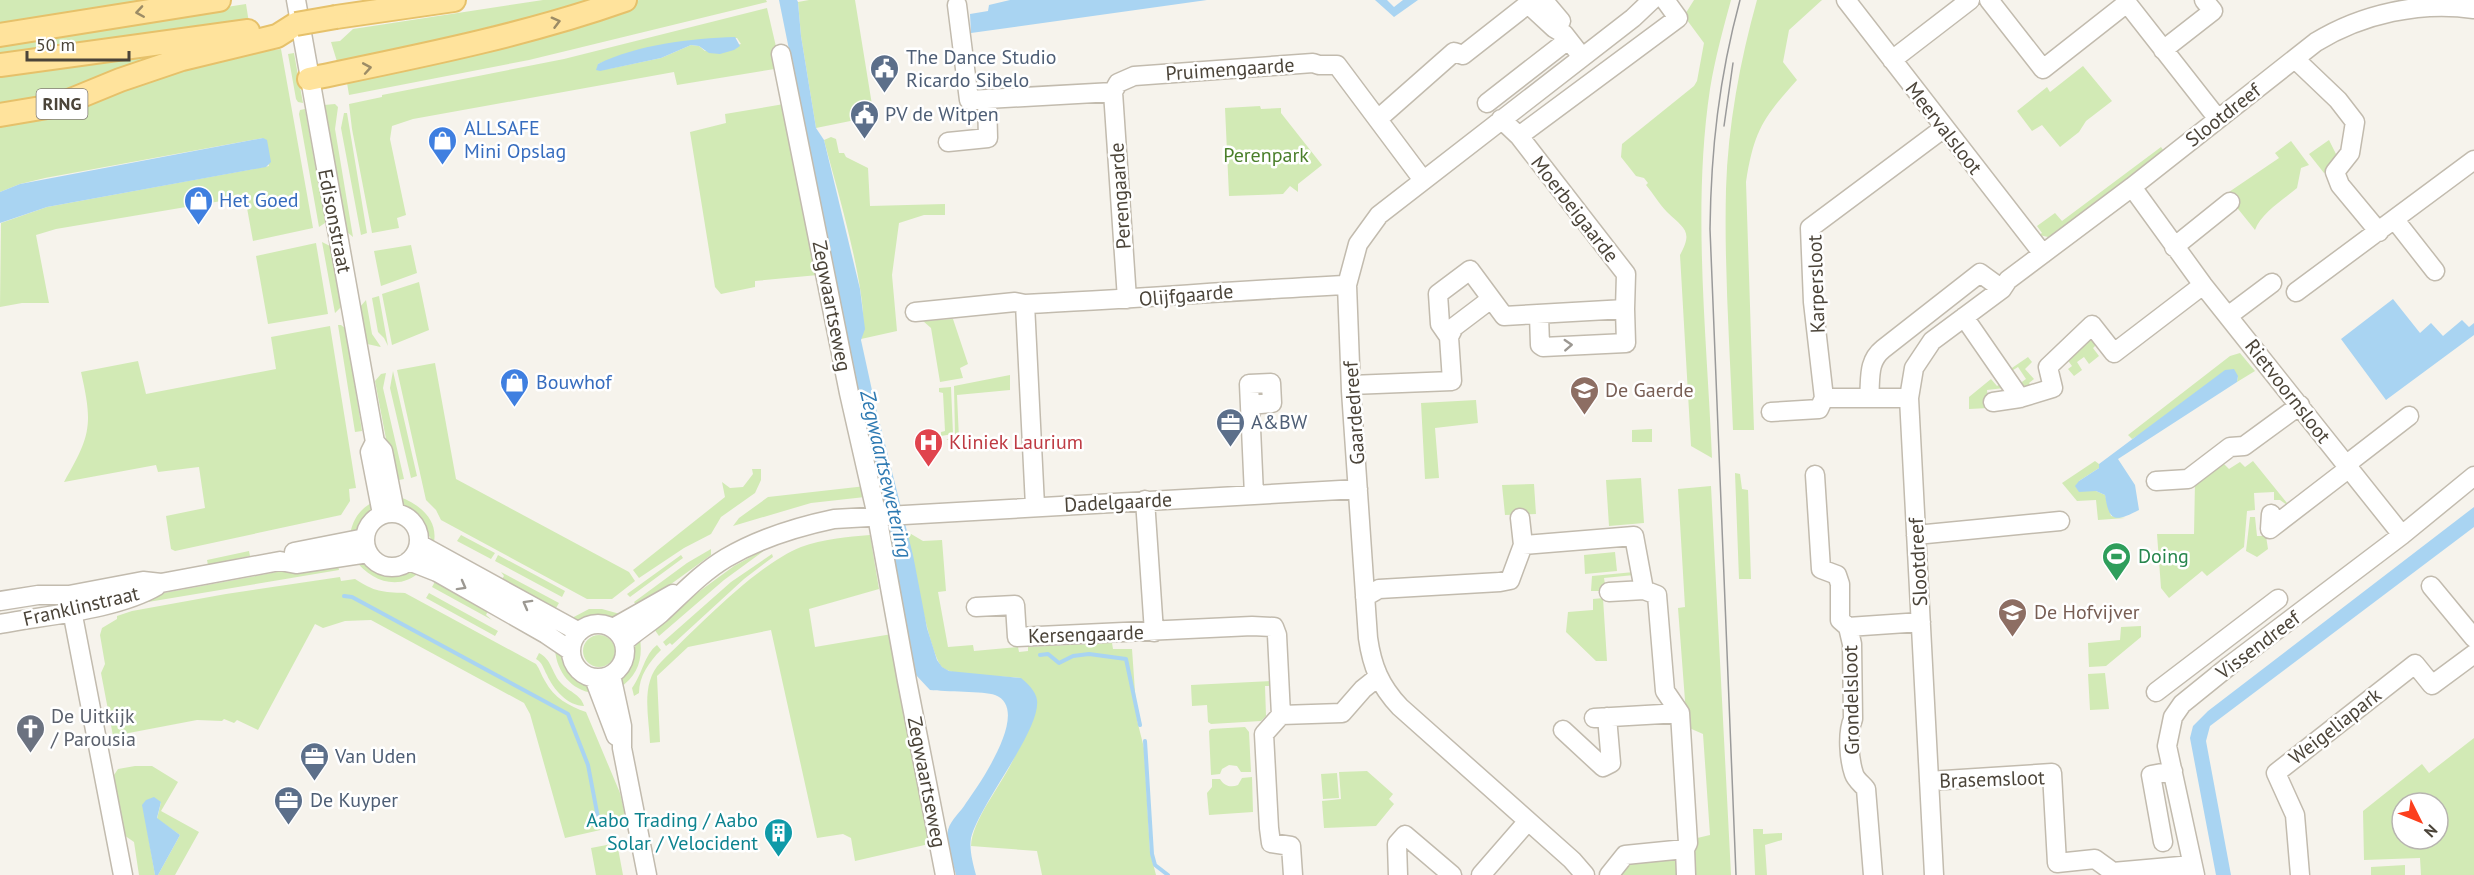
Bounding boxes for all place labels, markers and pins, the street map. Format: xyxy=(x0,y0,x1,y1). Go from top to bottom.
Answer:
place label: The Dance Studio Ricardo Sibelo xyxy=(906,44,1057,93)
public building icon: The Dance Studio Ricardo Sibelo xyxy=(869,52,901,94)
public building icon: PV de Witpen xyxy=(848,98,880,140)
place label: PV de Witpen xyxy=(885,101,999,127)
place label: ALLSAFE Mini Opslag xyxy=(464,115,566,164)
shop icon: ALLSAFE Mini Opslag xyxy=(427,124,459,166)
shop icon: Het Goed xyxy=(182,184,214,226)
place label: Het Goed xyxy=(219,187,299,213)
shop icon: Bouwhof xyxy=(499,366,531,408)
place label: Bouwhof xyxy=(536,369,613,395)
school or university icon: De Gaerde xyxy=(1568,374,1600,416)
place label: De Gaerde xyxy=(1605,377,1694,403)
office icon: A&BW xyxy=(1214,406,1246,448)
place label: A&BW xyxy=(1251,409,1308,435)
hospital icon: Kliniek Laurium xyxy=(912,426,944,468)
place label: Kliniek Laurium xyxy=(949,429,1083,455)
sports icon: Doing xyxy=(2101,540,2133,582)
place label: Doing xyxy=(2138,543,2189,569)
school or university icon: De Hofvijver xyxy=(1997,596,2029,638)
place label: De Hofvijver xyxy=(2034,599,2140,625)
place label: De Uitkijk / Parousia xyxy=(50,703,136,752)
church icon: De Uitkijk / Parousia xyxy=(14,712,46,754)
office icon: Van Uden xyxy=(298,740,330,782)
place label: Van Uden xyxy=(334,743,416,769)
office icon: De Kuyper xyxy=(273,784,305,826)
place label: De Kuyper xyxy=(310,787,398,813)
place label: Aabo Trading / Aabo Solar / Velocident xyxy=(586,807,758,856)
building icon: Aabo Trading / Aabo Solar / Velocident xyxy=(763,816,795,858)

